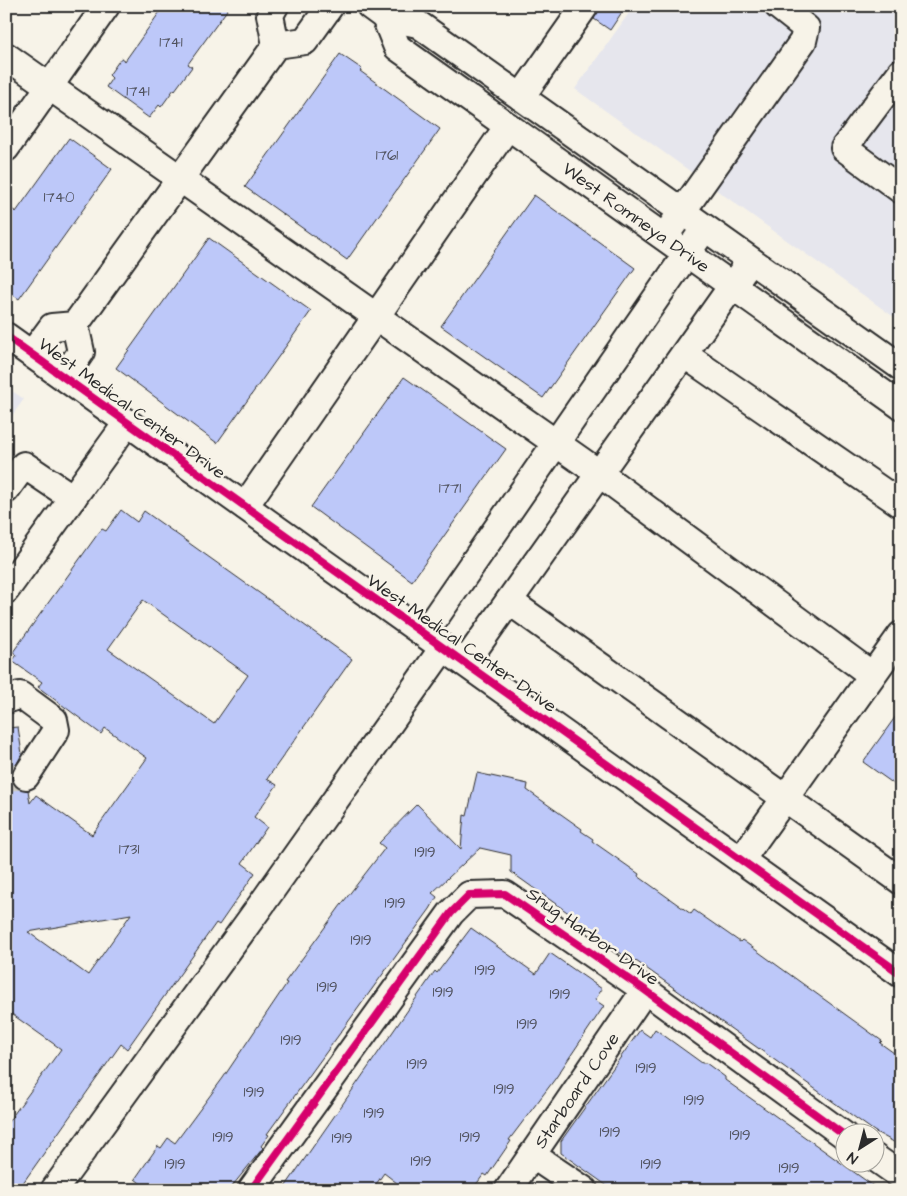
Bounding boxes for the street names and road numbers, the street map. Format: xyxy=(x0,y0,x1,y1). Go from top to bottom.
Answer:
street label: West Romneya Drive xyxy=(557,157,715,279)
street label: West Medical Center Drive xyxy=(33,332,231,485)
street label: West Medical Center Drive xyxy=(362,568,562,719)
street label: Snug Harbor Drive xyxy=(521,881,664,993)
street label: Starboard Cove xyxy=(528,1027,626,1154)

